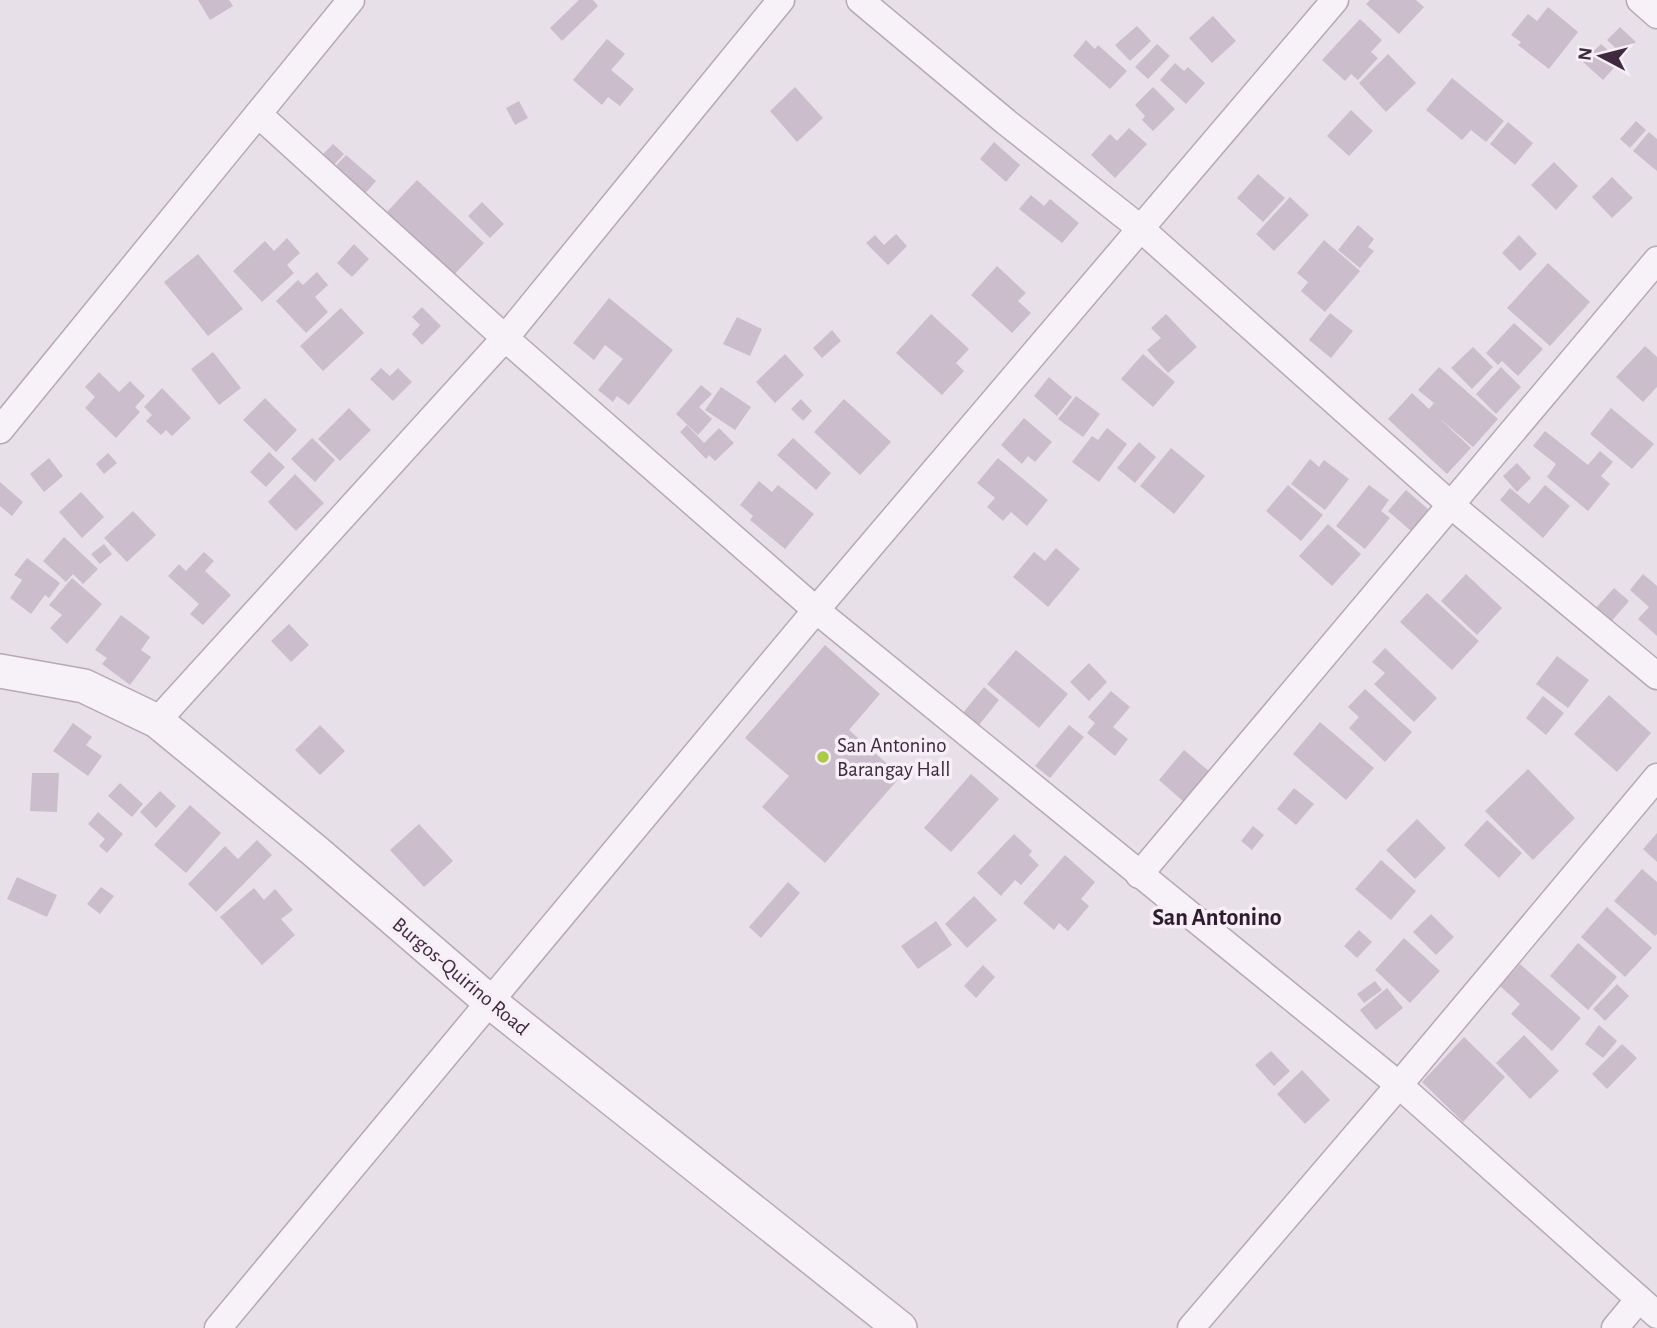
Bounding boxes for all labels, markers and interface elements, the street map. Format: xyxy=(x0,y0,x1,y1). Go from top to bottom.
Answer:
north arrow xyxy=(1566,21,1636,91)
text: N xyxy=(1575,46,1596,62)
place label: San Antonino Barangay Hall xyxy=(837,735,951,780)
marker: San Antonino Barangay Hall xyxy=(815,749,831,765)
district label: San Antonino xyxy=(1152,906,1282,930)
street label: Burgos-Quirino Road xyxy=(389,913,533,1039)

